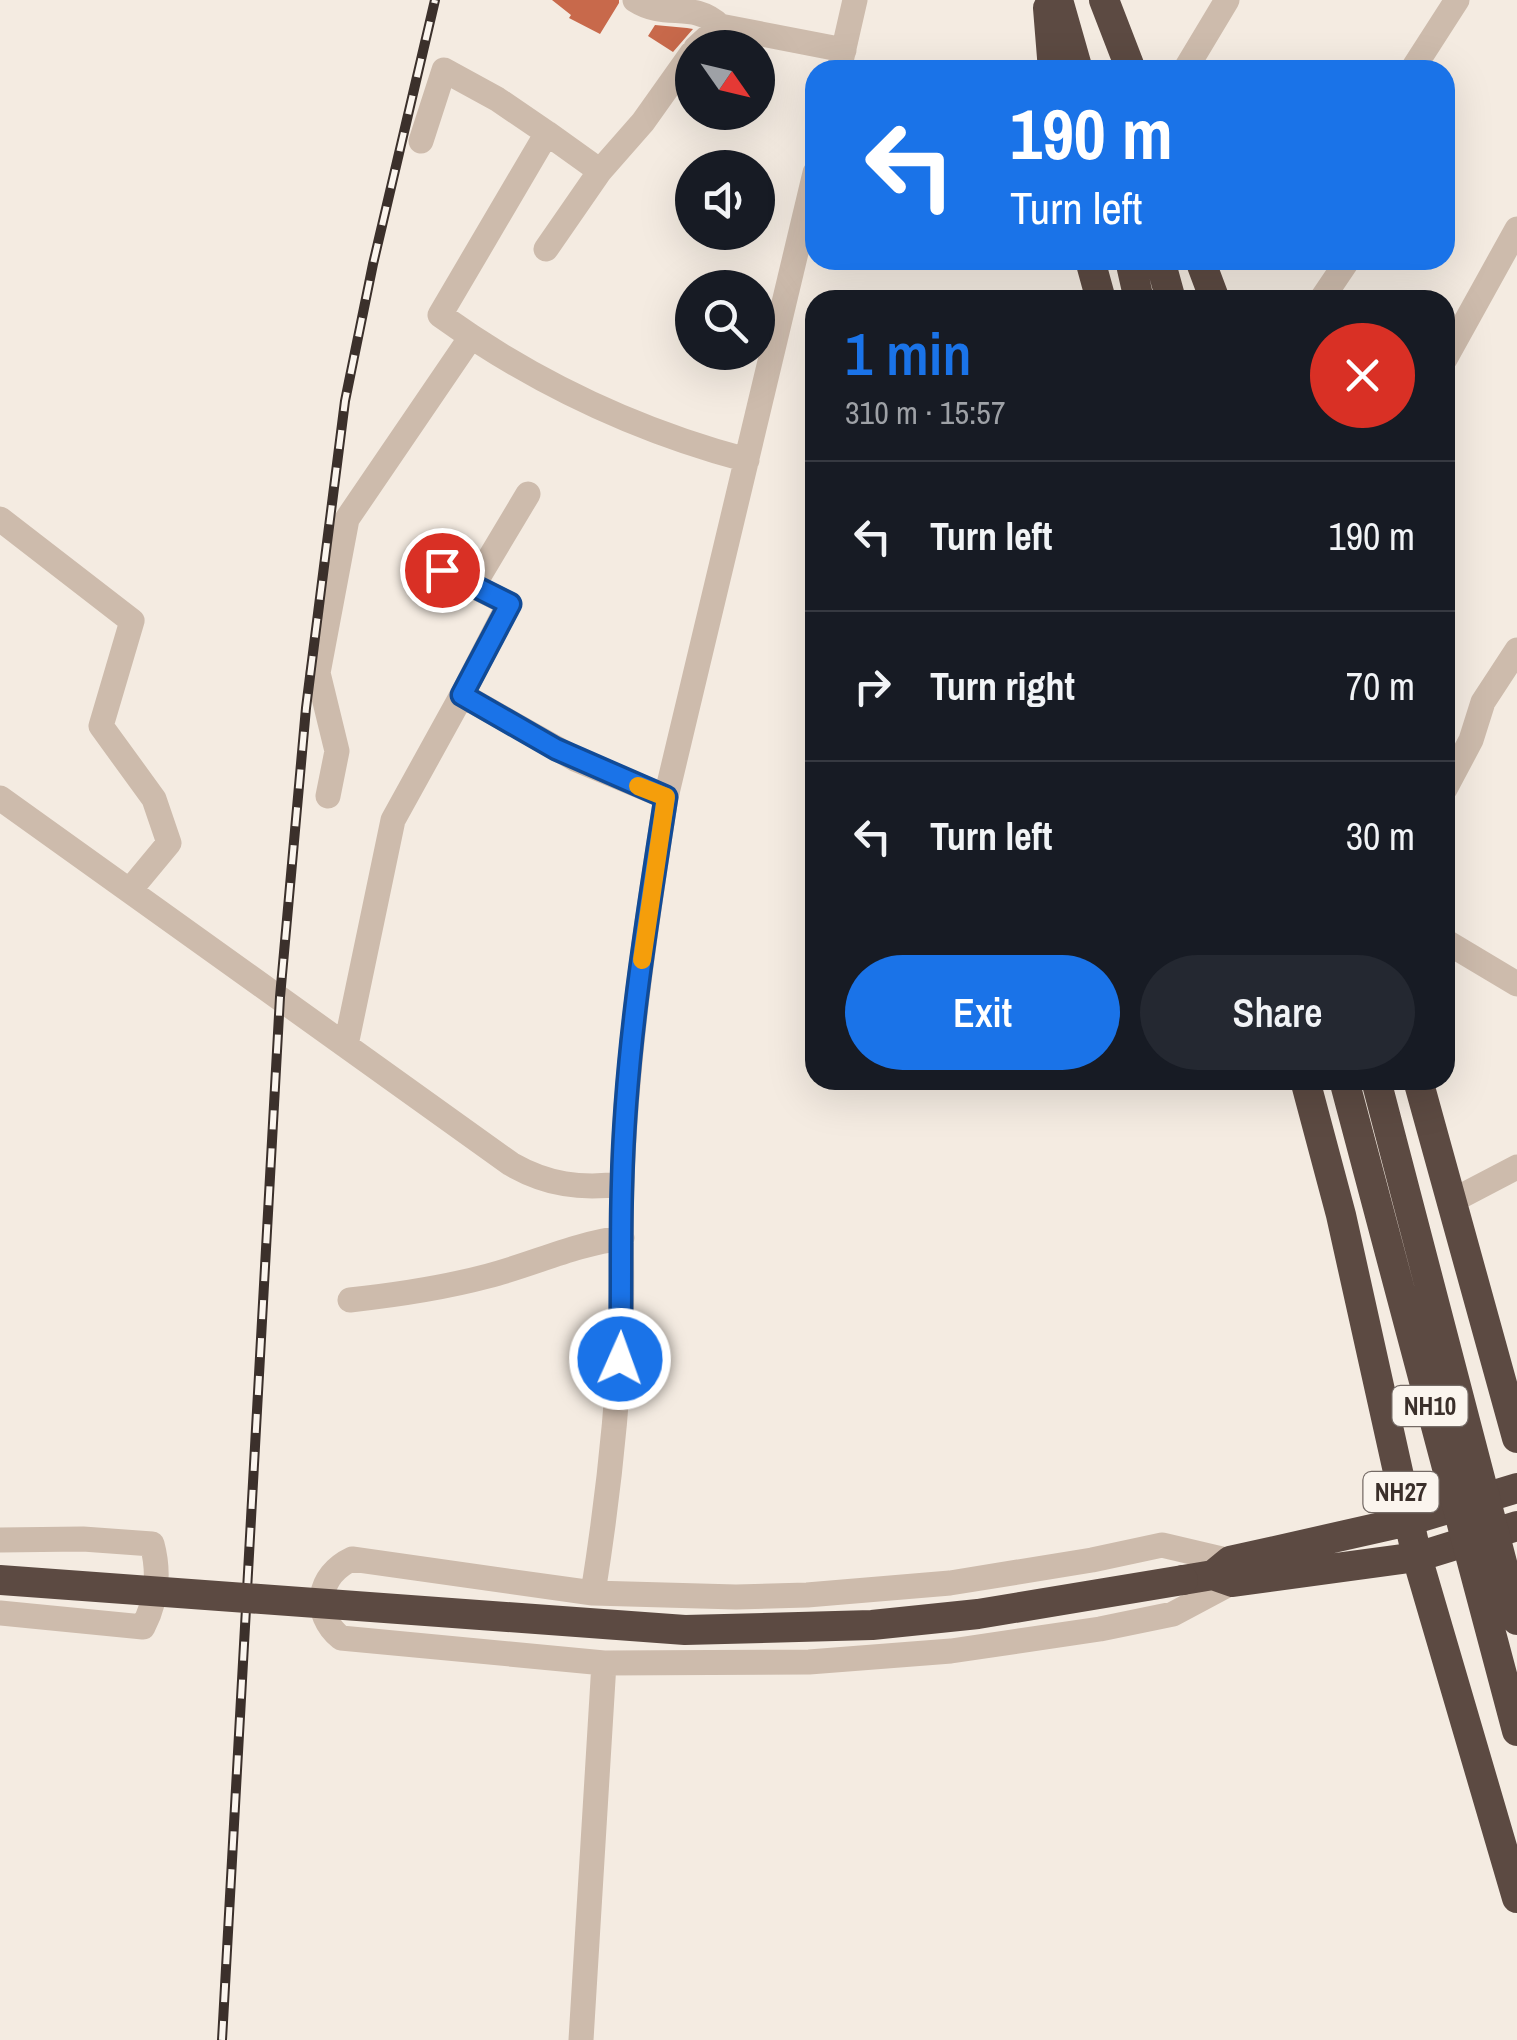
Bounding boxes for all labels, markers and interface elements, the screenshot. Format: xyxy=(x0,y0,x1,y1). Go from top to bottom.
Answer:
north arrow xyxy=(675,30,775,130)
map controls xyxy=(675,30,775,370)
text: 190 m xyxy=(1010,87,1173,181)
icon: left xyxy=(845,100,975,230)
button: sound xyxy=(675,150,775,250)
text: Turn left xyxy=(1010,177,1142,238)
button: search xyxy=(675,270,775,370)
text: 1 min xyxy=(845,313,972,394)
button: close xyxy=(1310,323,1415,428)
text: 310 m · 15:57 xyxy=(845,391,1005,434)
icon: left xyxy=(845,509,900,564)
text: Turn left xyxy=(930,511,1052,562)
text: 190 m xyxy=(1328,511,1415,562)
pin xyxy=(400,528,485,613)
icon: arrive xyxy=(415,543,470,598)
icon: right xyxy=(845,659,900,714)
text: Turn right xyxy=(930,661,1075,712)
text: 70 m xyxy=(1346,661,1415,712)
icon: left xyxy=(845,809,900,864)
text: Turn left xyxy=(930,811,1052,862)
text: 30 m xyxy=(1346,811,1415,862)
button: Exit xyxy=(845,955,1120,1070)
button: Share xyxy=(1140,955,1415,1070)
position arrow xyxy=(568,1307,672,1411)
road number: NH10 xyxy=(1392,1386,1468,1426)
road number: NH27 xyxy=(1364,1472,1438,1512)

